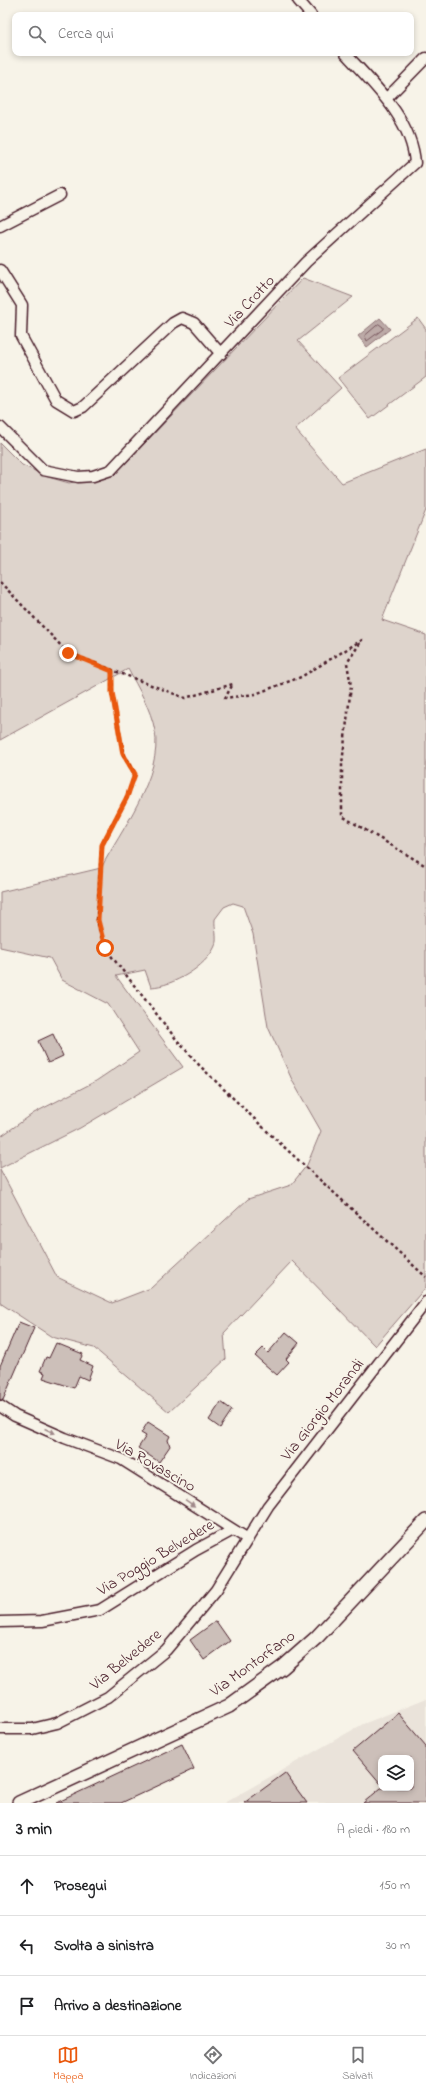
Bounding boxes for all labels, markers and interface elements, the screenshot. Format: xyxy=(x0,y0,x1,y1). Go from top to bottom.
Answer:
search box xyxy=(12,12,414,56)
icon: search xyxy=(26,23,48,45)
text: Cerca qui xyxy=(58,23,114,45)
street label: Via Crotto xyxy=(218,270,281,335)
route end xyxy=(59,644,77,662)
route start xyxy=(96,939,114,957)
street label: Via Giorgio Morandi xyxy=(275,1354,371,1467)
one-way arrow xyxy=(45,1429,57,1435)
street label: Via Rovascino xyxy=(109,1433,200,1499)
one-way arrow xyxy=(185,1499,195,1507)
street label: Via Poggio Belvedere xyxy=(92,1513,220,1603)
street label: Via Belvedere xyxy=(84,1623,168,1697)
street label: Via Montorfano xyxy=(204,1625,301,1704)
map controls xyxy=(378,1755,414,1791)
button: layers xyxy=(378,1755,414,1791)
text: 3 min xyxy=(16,1817,52,1842)
text: A piedi · 180 m xyxy=(337,1820,410,1839)
icon: ahead xyxy=(16,1875,38,1897)
text: Prosegui xyxy=(54,1875,107,1897)
text: 150 m xyxy=(379,1876,410,1895)
icon: left xyxy=(16,1935,38,1957)
text: Svolta a sinistra xyxy=(54,1935,154,1957)
text: 30 m xyxy=(386,1936,410,1955)
icon: arrive xyxy=(16,1995,38,2017)
text: Arrivo a destinazione xyxy=(54,1995,181,2017)
tab: Mappa xyxy=(53,2044,84,2084)
tab: Indicazioni xyxy=(190,2044,236,2084)
tab: Salvati xyxy=(342,2044,373,2084)

